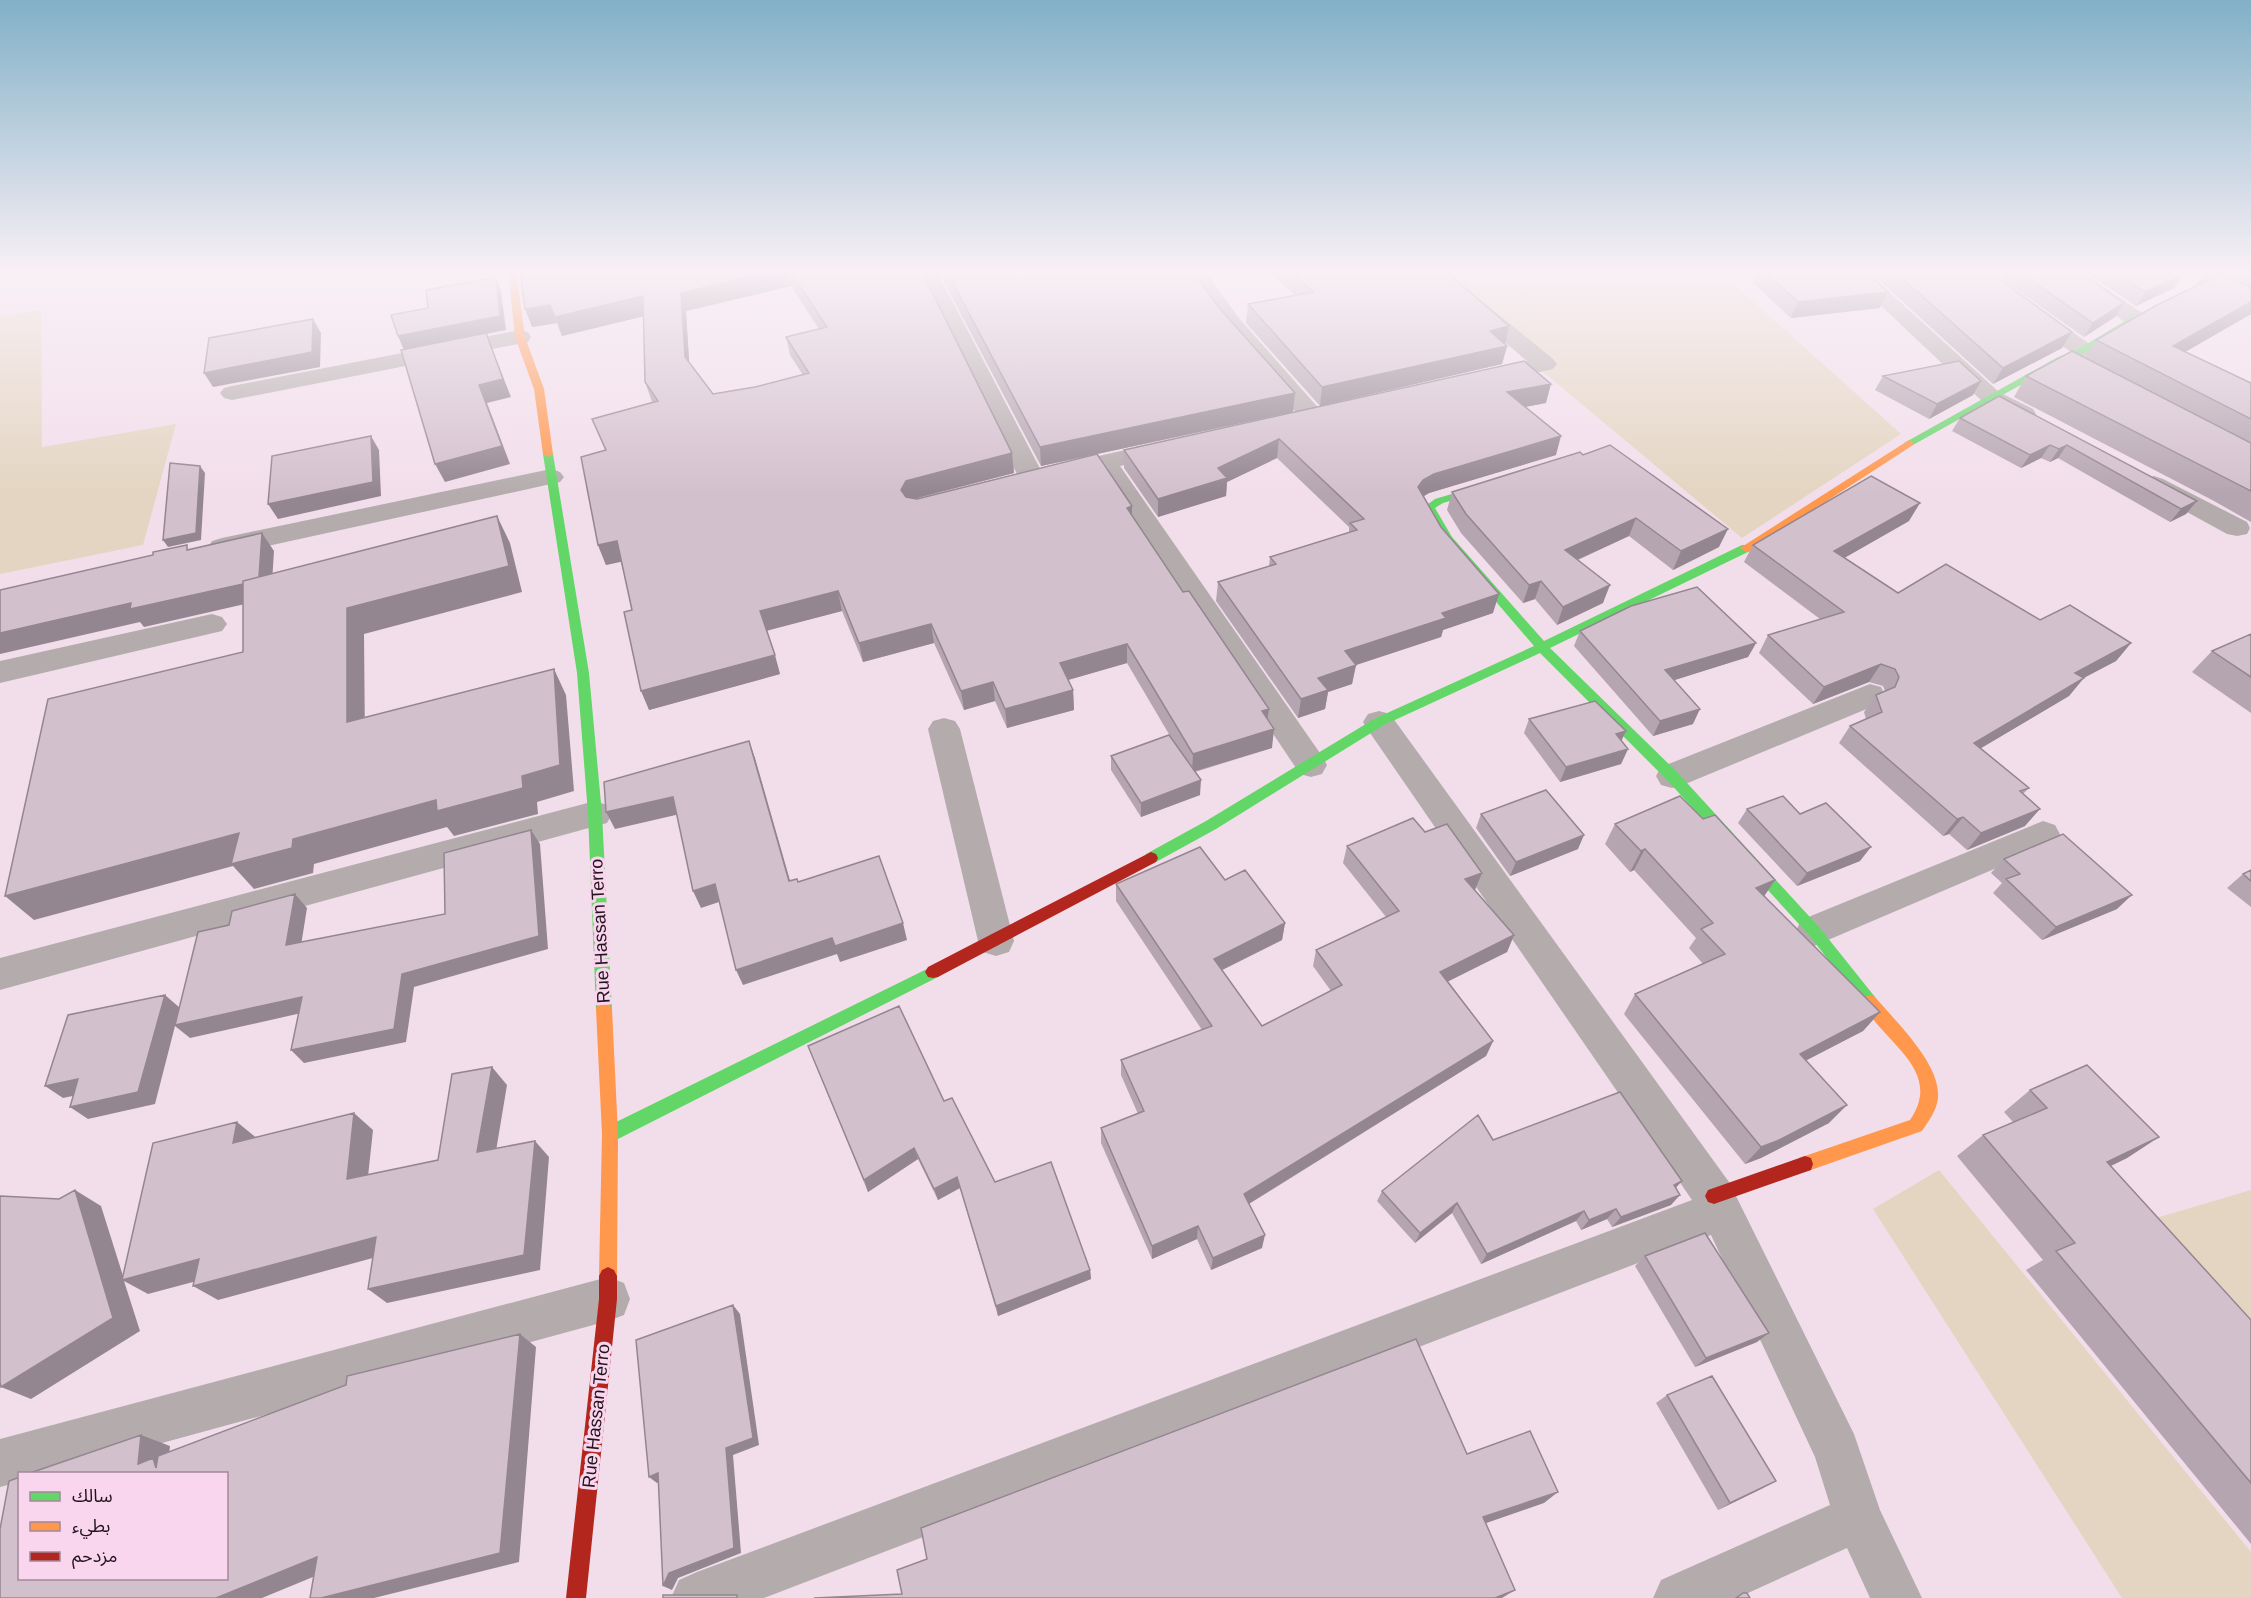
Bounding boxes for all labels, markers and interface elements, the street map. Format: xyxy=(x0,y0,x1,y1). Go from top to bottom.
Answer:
street label: Rue Hassan Terro xyxy=(586,858,614,1004)
street label: Rue Hassan Terro xyxy=(578,1343,614,1489)
legend xyxy=(18,1472,228,1580)
text: سالك xyxy=(72,1486,113,1506)
text: بطيء xyxy=(72,1516,110,1539)
text: مزدحم xyxy=(72,1546,117,1569)

